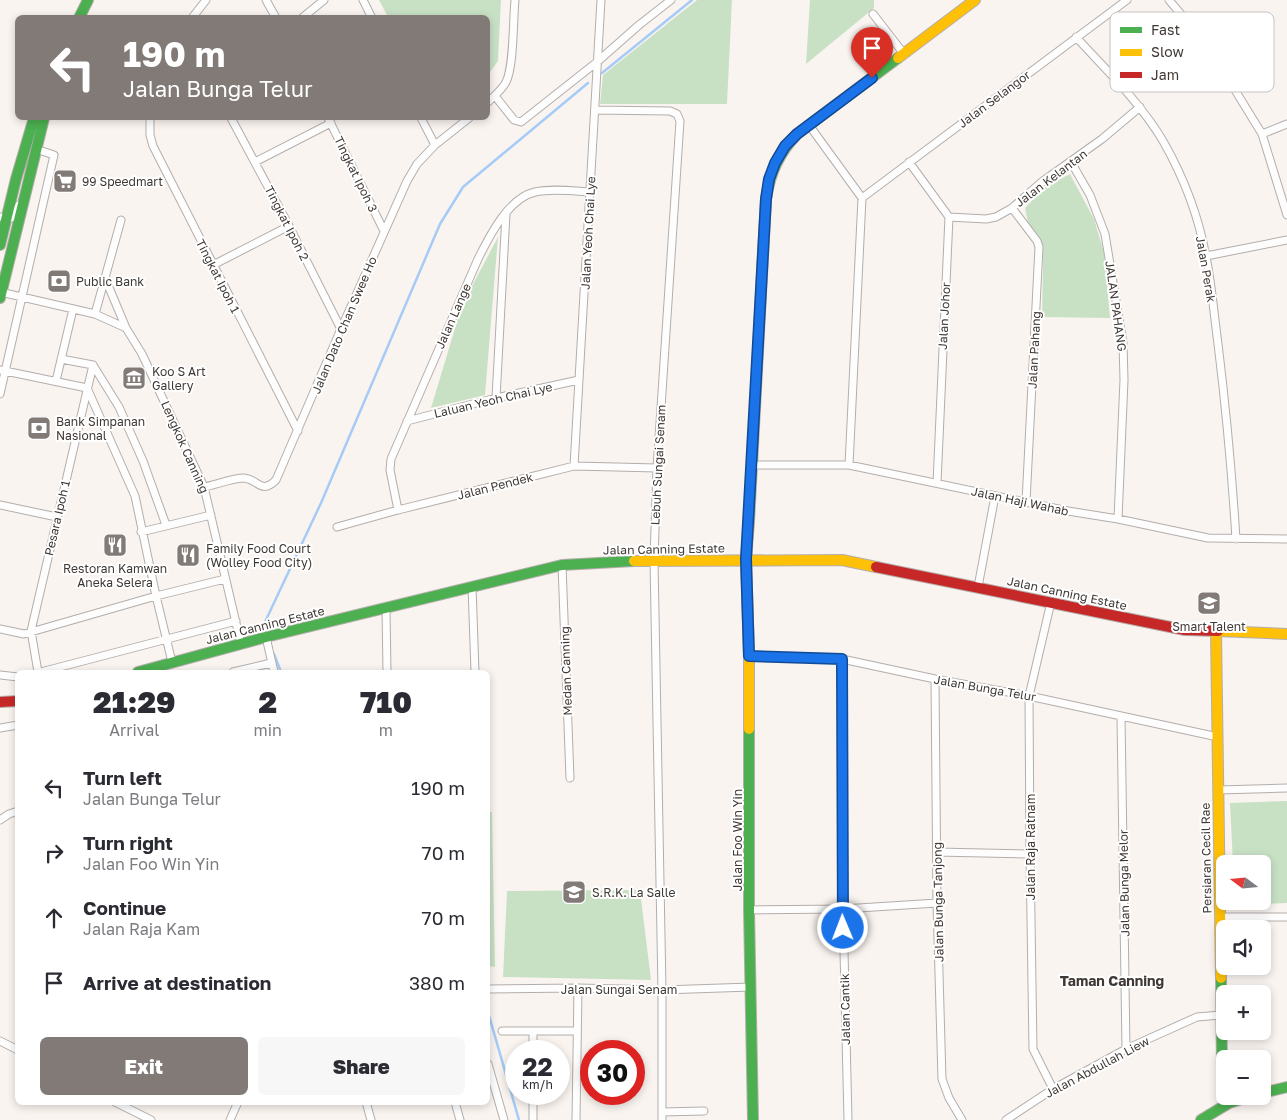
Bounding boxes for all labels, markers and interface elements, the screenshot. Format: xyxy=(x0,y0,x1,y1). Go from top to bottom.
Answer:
legend xyxy=(1110,12,1274,92)
text: Fast xyxy=(1151,21,1180,38)
pin xyxy=(851,27,893,78)
text: 190 m xyxy=(123,33,225,75)
icon: arrive xyxy=(858,34,886,62)
icon: left xyxy=(40,35,105,100)
text: Slow xyxy=(1151,43,1184,60)
text: Jam xyxy=(1151,66,1179,83)
street label: Jalan Selangor xyxy=(955,67,1033,131)
text: Jalan Bunga Telur xyxy=(123,75,313,102)
street label: Tingkat Ipoh 3 xyxy=(331,134,381,214)
street label: Jalan Kelantan xyxy=(1012,146,1090,210)
supermarket icon: 99 Speedmart xyxy=(52,168,78,194)
place label: 99 Speedmart xyxy=(82,174,163,189)
street label: Jalan Yeoh Chai Lye xyxy=(578,176,598,290)
street label: Tingkat Ipoh 2 xyxy=(262,183,312,263)
street label: Jalan Perak xyxy=(1193,235,1219,304)
street label: Tingkat Ipoh 1 xyxy=(193,236,243,316)
street label: Jalan Dato Chan Swee Ho xyxy=(308,254,380,396)
street label: JALAN PAHANG xyxy=(1102,260,1130,352)
bank icon: Public Bank xyxy=(46,268,72,294)
place label: Public Bank xyxy=(76,274,144,289)
street label: Jalan Lange xyxy=(432,281,474,351)
street label: Jalan Johor xyxy=(935,282,953,350)
street label: Jalan Pahang xyxy=(1024,311,1044,389)
place label: Koo S Art Gallery xyxy=(152,364,206,393)
museum icon: Koo S Art Gallery xyxy=(121,365,147,391)
street label: Laluan Yeoh Chai Lye xyxy=(432,379,554,421)
street label: Lengkok Canning xyxy=(158,398,212,496)
street label: Lebuh Sungai Senam xyxy=(647,404,669,526)
place label: Bank Simpanan Nasional xyxy=(56,414,145,443)
bank icon: Bank Simpanan Nasional xyxy=(26,415,52,441)
street label: Jalan Pendek xyxy=(456,469,535,503)
street label: Pesara Ipoh 1 xyxy=(41,479,73,557)
street label: Jalan Haji Wahab xyxy=(970,483,1070,519)
restaurant icon: Restoran Kamwan Aneka Selera xyxy=(102,532,128,558)
street label: Jalan Canning Estate xyxy=(603,540,725,558)
place label: Family Food Court (Wolley Food City) xyxy=(206,541,312,570)
restaurant icon: Family Food Court (Wolley Food City) xyxy=(175,542,201,568)
place label: Restoran Kamwan Aneka Selera xyxy=(63,561,167,590)
street label: Jalan Canning Estate xyxy=(1006,573,1128,613)
school or university icon: Smart Talent xyxy=(1196,590,1222,616)
street label: Jalan Canning Estate xyxy=(204,603,326,647)
place label: Smart Talent xyxy=(1172,619,1246,634)
street label: Medan Canning xyxy=(557,626,575,716)
street label: Jalan Bunga Telur xyxy=(933,672,1038,704)
text: 21:29 xyxy=(93,684,176,720)
text: 2 xyxy=(258,684,277,720)
text: 710 xyxy=(360,684,412,720)
text: Arrival xyxy=(109,720,159,740)
text: min xyxy=(254,720,282,740)
text: m xyxy=(379,720,393,740)
text: Turn left xyxy=(83,766,162,789)
icon: left xyxy=(40,774,68,802)
text: 190 m xyxy=(411,776,465,799)
text: Jalan Bunga Telur xyxy=(83,789,221,809)
street label: Jalan Foo Win Yin xyxy=(730,789,745,891)
street label: Jalan Raja Ratnam xyxy=(1023,794,1038,900)
street label: Persiaran Cecil Rae xyxy=(1198,802,1214,914)
street label: Jalan Bunga Melor xyxy=(1116,829,1132,937)
text: Turn right xyxy=(83,831,173,854)
icon: right xyxy=(40,839,68,867)
text: 70 m xyxy=(422,841,465,864)
street label: Jalan Bunga Tanjong xyxy=(929,842,947,962)
text: Jalan Foo Win Yin xyxy=(83,854,219,874)
north arrow xyxy=(1216,855,1271,910)
map controls xyxy=(1216,855,1271,1105)
school or university icon: S.R.K. La Salle xyxy=(561,879,587,905)
place label: S.R.K. La Salle xyxy=(592,885,676,900)
text: Continue xyxy=(83,896,166,919)
position arrow xyxy=(816,901,868,953)
icon: ahead xyxy=(40,904,68,932)
text: 70 m xyxy=(422,906,465,929)
text: Jalan Raja Kam xyxy=(83,919,200,939)
button: sound xyxy=(1216,920,1271,975)
icon: arrive xyxy=(40,969,68,997)
text: Arrive at destination xyxy=(83,971,271,994)
text: 380 m xyxy=(409,971,465,994)
district label: Taman Canning xyxy=(1060,972,1164,989)
street label: Jalan Cantik xyxy=(837,973,853,1045)
street label: Jalan Sungai Senam xyxy=(561,982,677,997)
button: + xyxy=(1216,985,1271,1040)
street label: Jalan Abdullah Liew xyxy=(1042,1033,1152,1101)
button: Exit xyxy=(40,1037,248,1095)
button: Share xyxy=(258,1037,465,1095)
speed limit sign: 30 xyxy=(580,1040,645,1105)
button: − xyxy=(1216,1050,1271,1105)
text: 22 xyxy=(522,1051,553,1082)
text: km/h xyxy=(522,1077,553,1092)

